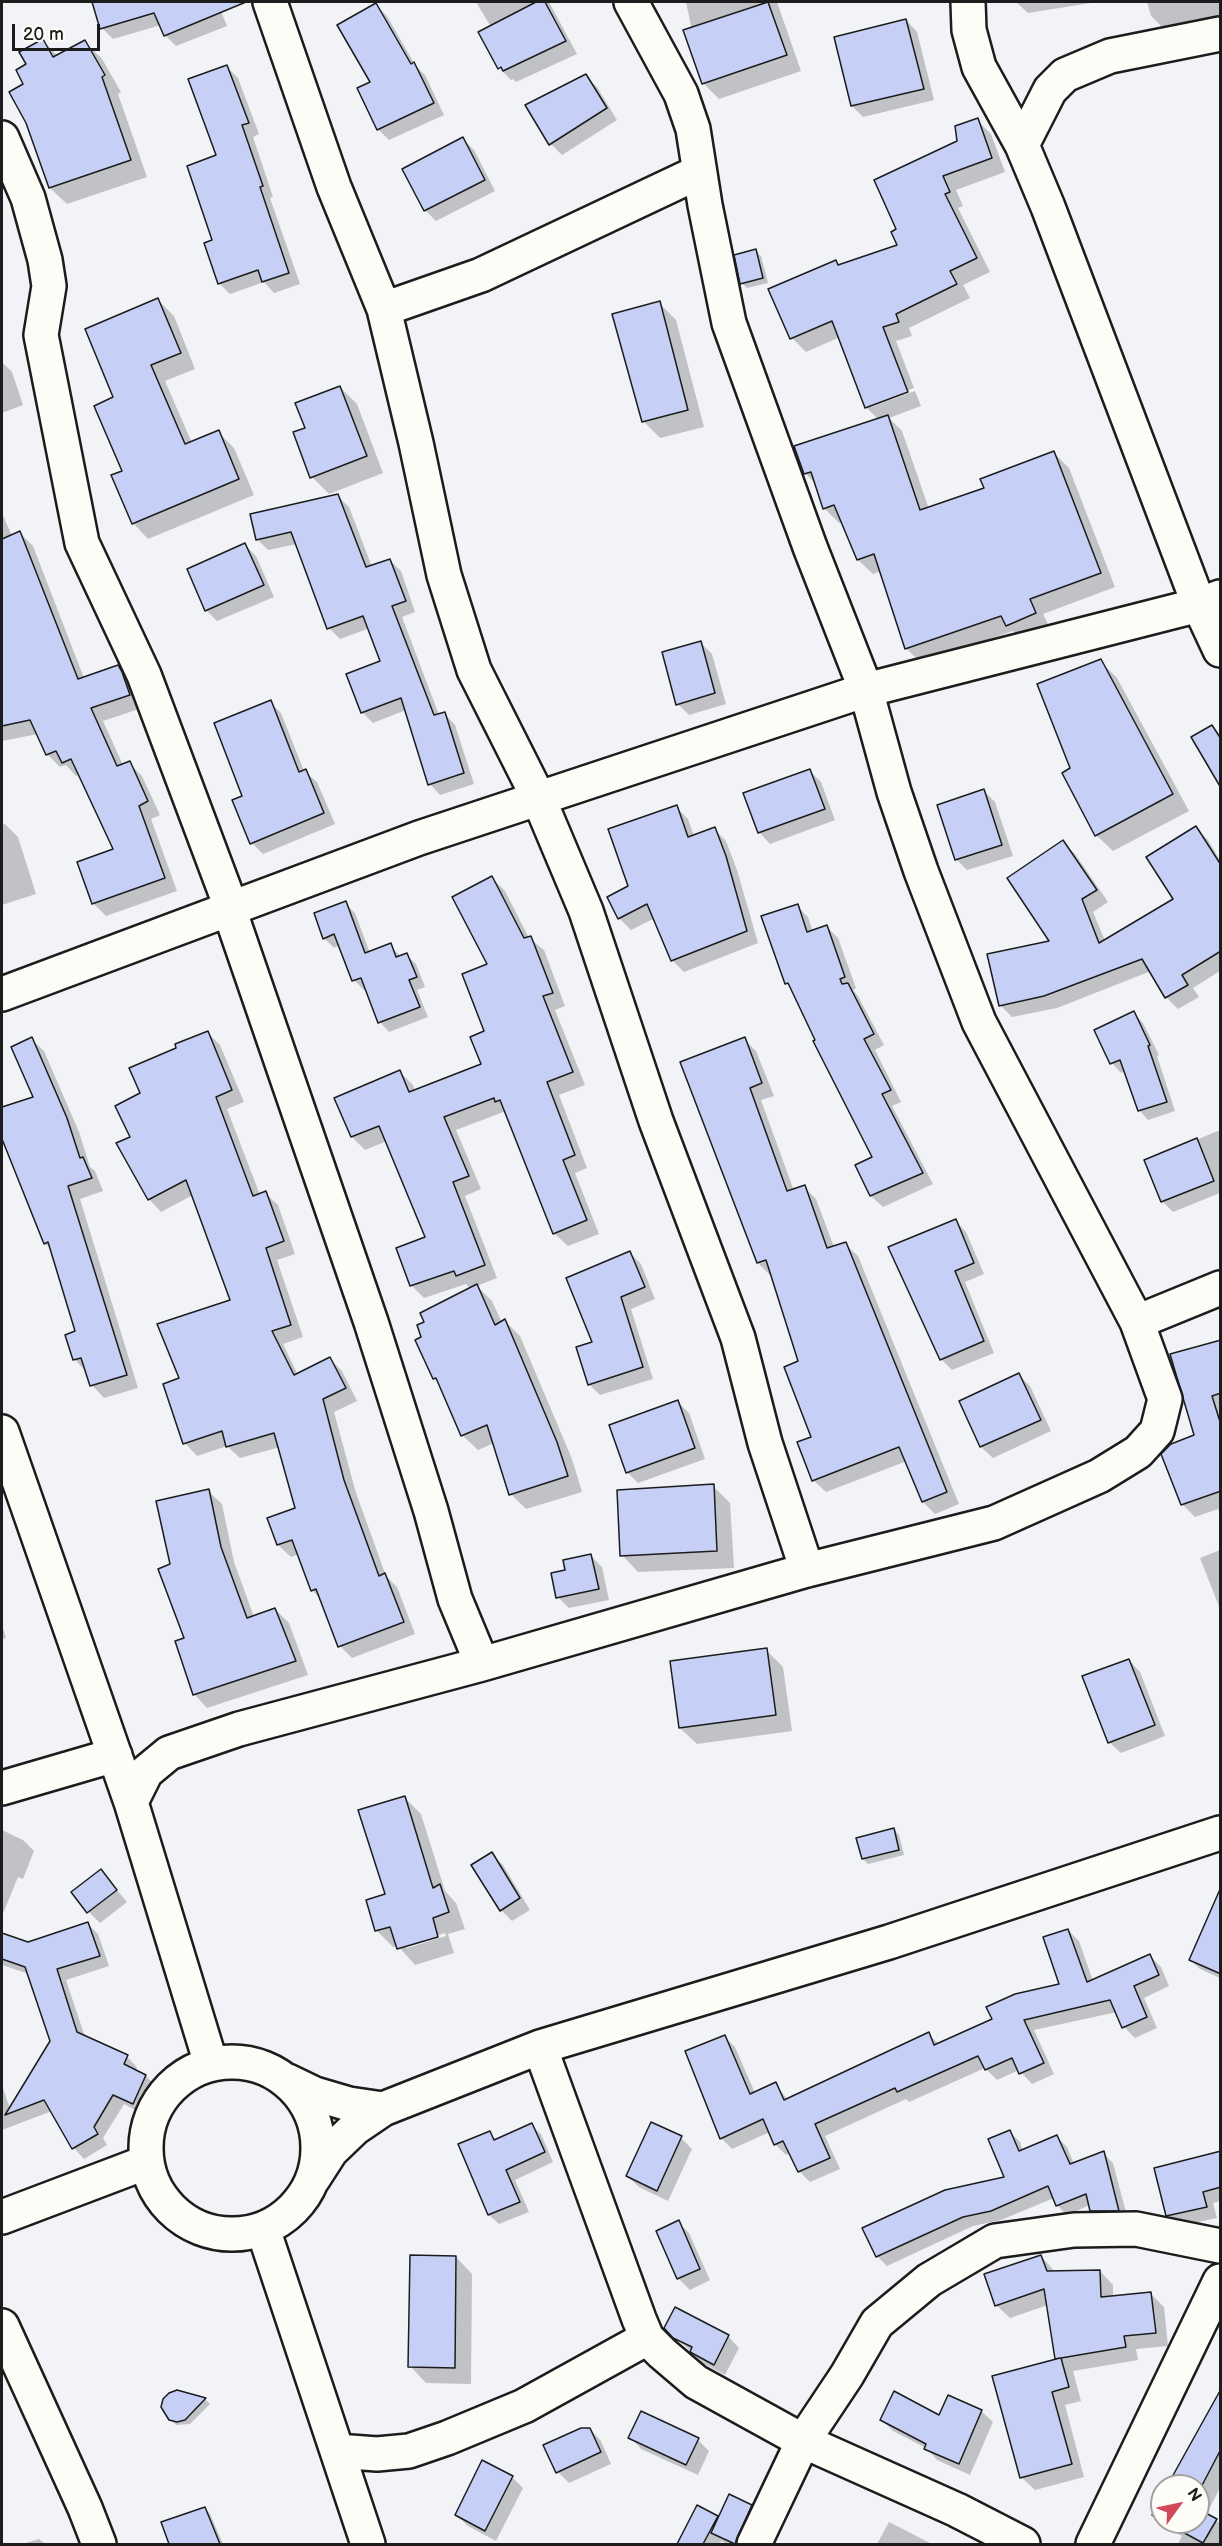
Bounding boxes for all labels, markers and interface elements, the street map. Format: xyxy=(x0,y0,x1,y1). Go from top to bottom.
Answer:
scale bar xyxy=(15,12,104,50)
text: 20 m xyxy=(23,24,64,45)
north arrow xyxy=(1150,2474,1210,2534)
text: N xyxy=(1183,2485,1205,2505)

